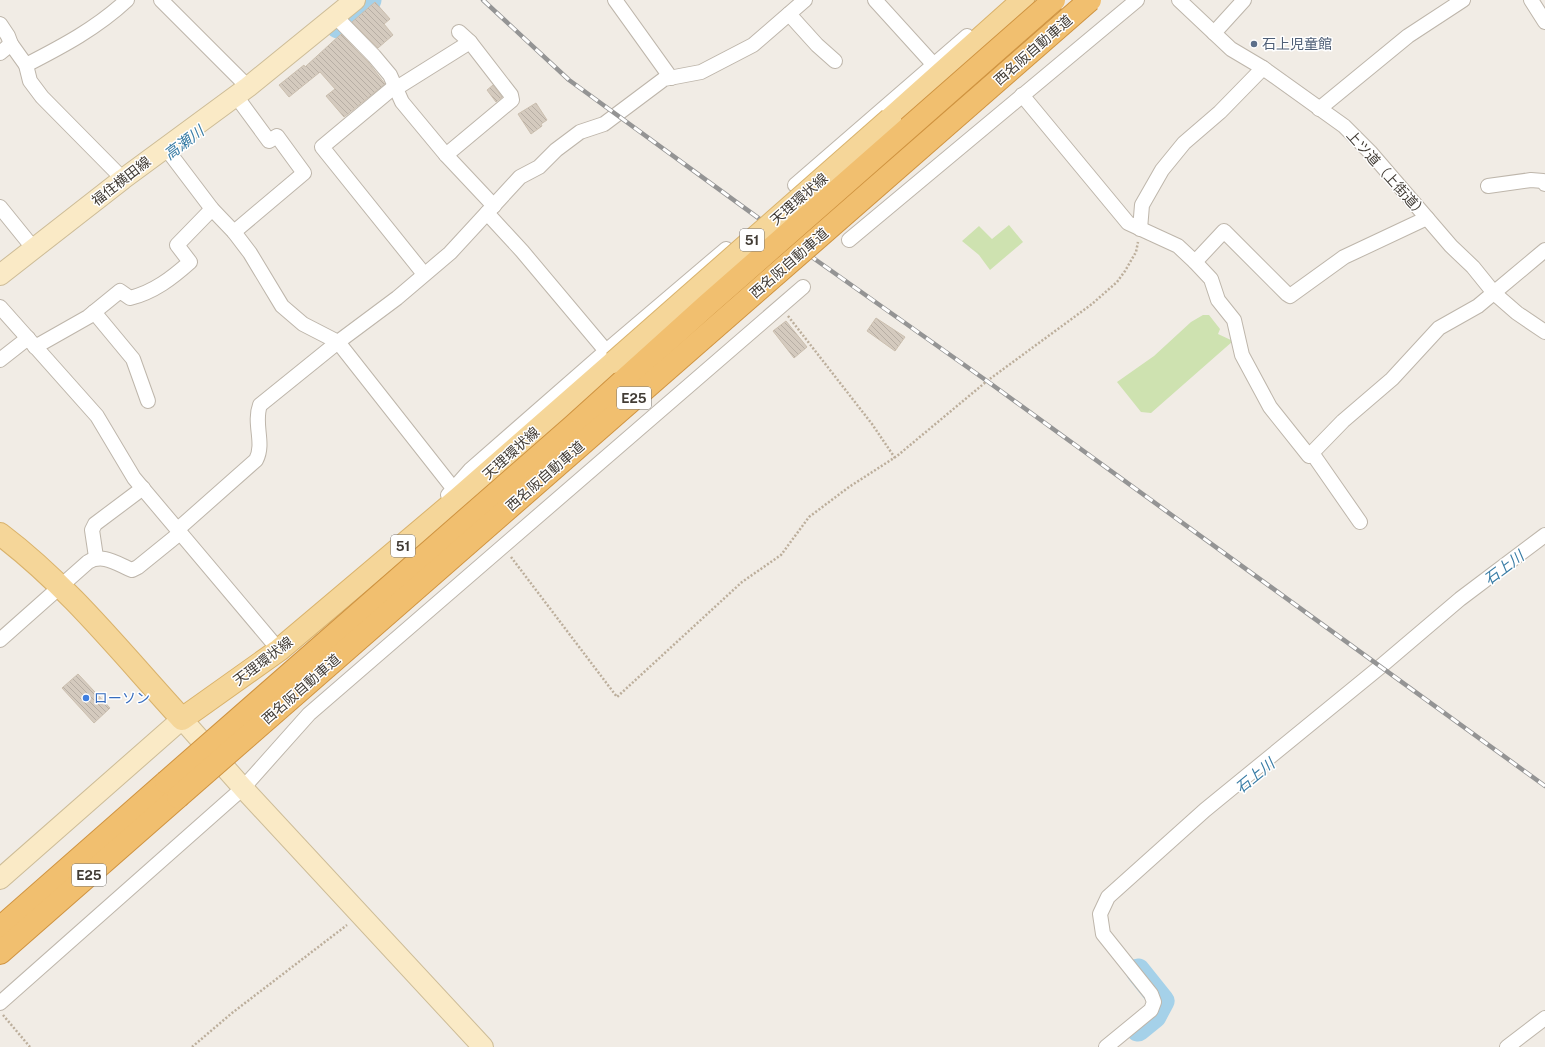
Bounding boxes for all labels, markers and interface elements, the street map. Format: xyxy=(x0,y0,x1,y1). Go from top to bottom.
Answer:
street label: 西名阪自動車道 xyxy=(991,12,1075,88)
place label: 石上児童館 xyxy=(1262,36,1332,52)
marker: 石上児童館 xyxy=(1249,39,1259,49)
water label: 高瀬川 xyxy=(161,121,208,163)
street label: 上ツ道（上街道） xyxy=(1344,127,1430,221)
street label: 福住横田線 xyxy=(88,153,154,209)
street label: 天理環状線 xyxy=(767,170,831,228)
street label: 西名阪自動車道 xyxy=(747,225,831,301)
road number: 51 xyxy=(740,229,764,251)
road number: E25 xyxy=(617,387,651,409)
street label: 天理環状線 xyxy=(480,424,542,482)
street label: 西名阪自動車道 xyxy=(503,438,587,514)
road number: 51 xyxy=(391,535,415,557)
water label: 石上川 xyxy=(1481,546,1528,588)
street label: 天理環状線 xyxy=(230,634,296,688)
street label: 西名阪自動車道 xyxy=(259,651,343,727)
place label: ローソン xyxy=(94,690,150,706)
marker: ローソン xyxy=(81,693,91,703)
water label: 石上川 xyxy=(1232,754,1279,796)
road number: E25 xyxy=(72,864,106,886)

